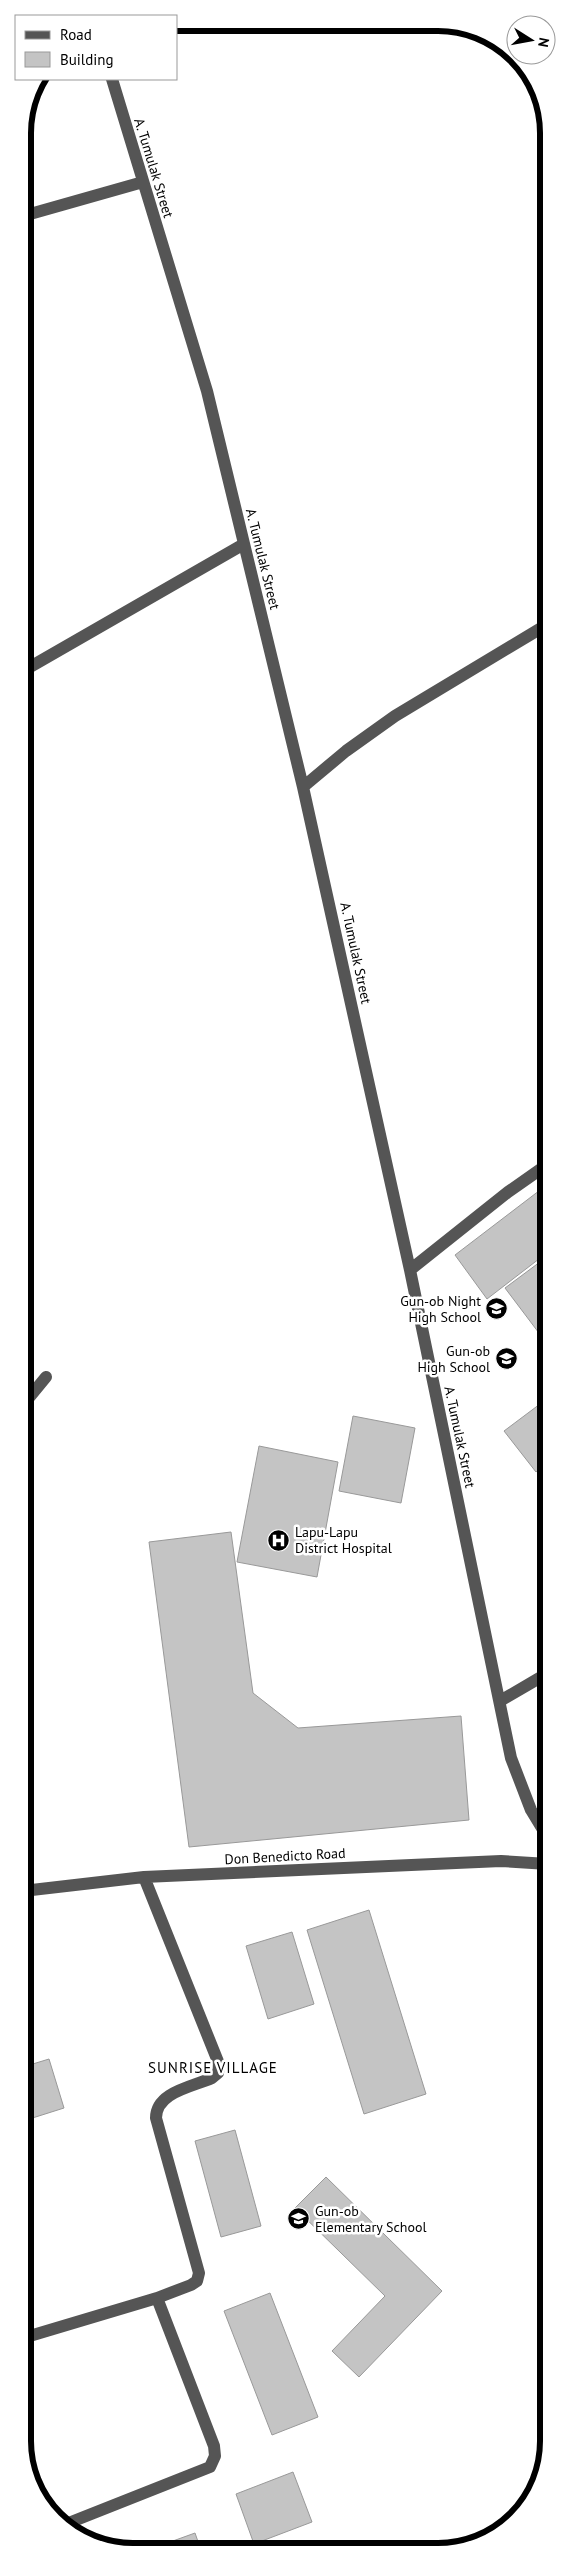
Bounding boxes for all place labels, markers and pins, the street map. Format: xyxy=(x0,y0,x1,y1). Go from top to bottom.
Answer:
place label: Gun-ob Night High School xyxy=(400,1292,481,1326)
school or university icon: Gun-ob Night High School xyxy=(485,1297,509,1321)
place label: Gun-ob High School xyxy=(417,1342,490,1376)
school or university icon: Gun-ob High School xyxy=(494,1347,518,1371)
place label: Lapu-Lapu District Hospital xyxy=(295,1523,392,1557)
hospital icon: Lapu-Lapu District Hospital xyxy=(267,1528,291,1552)
place label: Gun-ob Elementary School xyxy=(315,2202,427,2236)
school or university icon: Gun-ob Elementary School xyxy=(287,2207,311,2231)

